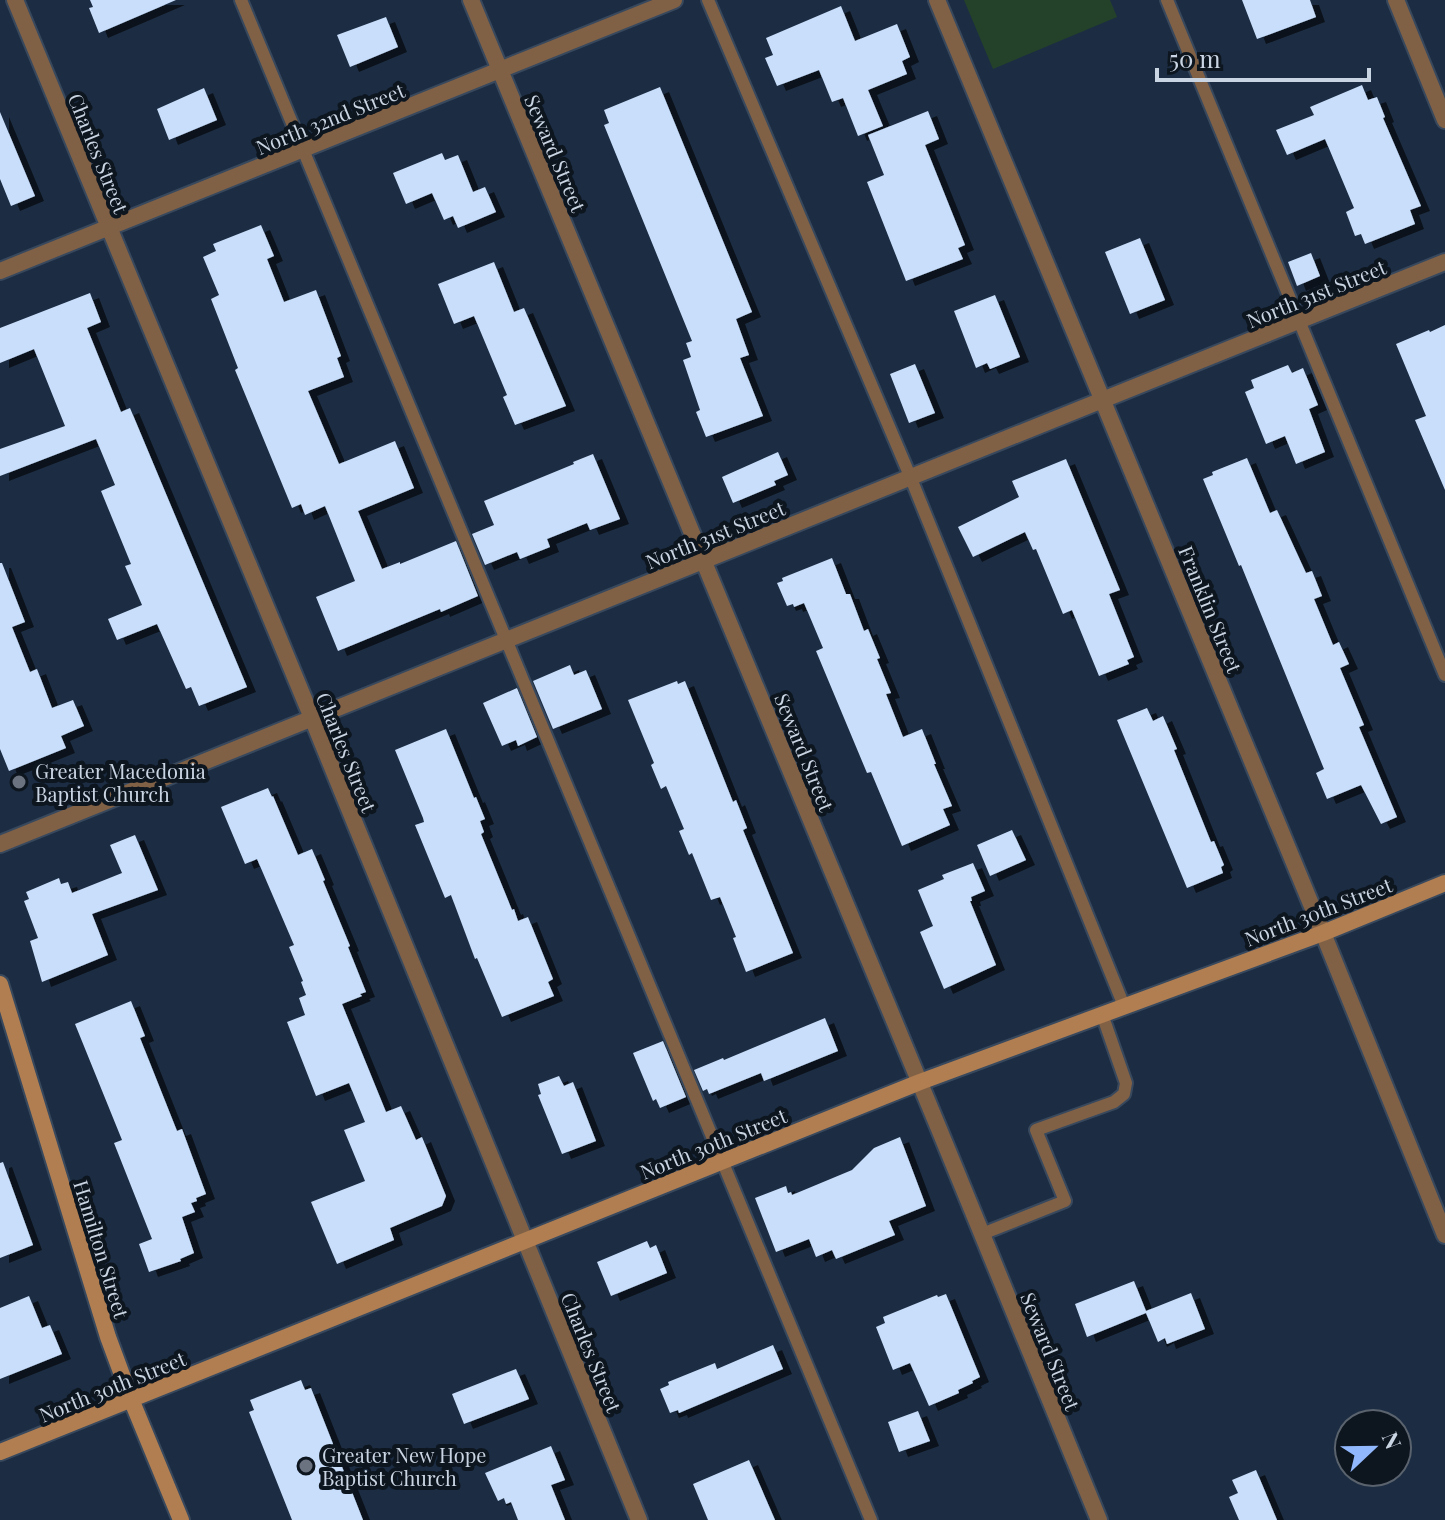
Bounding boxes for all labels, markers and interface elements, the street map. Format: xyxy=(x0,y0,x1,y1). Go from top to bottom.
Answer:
scale bar xyxy=(1157,32,1369,82)
text: 50 m xyxy=(1169,42,1221,74)
street label: North 32nd Street xyxy=(252,75,409,160)
street label: Charles Street xyxy=(63,89,136,218)
street label: Seward Street xyxy=(519,90,593,217)
street label: North 31st Street xyxy=(1242,252,1391,333)
street label: North 31st Street xyxy=(641,493,790,574)
street label: Franklin Street xyxy=(1173,541,1249,677)
street label: Charles Street xyxy=(311,688,384,817)
street label: Seward Street xyxy=(769,689,841,816)
place label: Greater Macedonia Baptist Church xyxy=(35,757,206,807)
marker: Greater Macedonia Baptist Church xyxy=(10,773,28,791)
street label: North 30th Street xyxy=(1240,870,1397,952)
street label: North 30th Street xyxy=(636,1101,791,1185)
street label: Hamilton Street xyxy=(68,1177,136,1322)
street label: Charles Street xyxy=(556,1288,629,1417)
street label: Seward Street xyxy=(1015,1288,1087,1415)
street label: North 30th Street xyxy=(35,1344,190,1428)
north arrow xyxy=(1333,1408,1413,1488)
text: N xyxy=(1376,1427,1409,1453)
place label: Greater New Hope Baptist Church xyxy=(322,1441,486,1491)
marker: Greater New Hope Baptist Church xyxy=(297,1457,315,1475)

